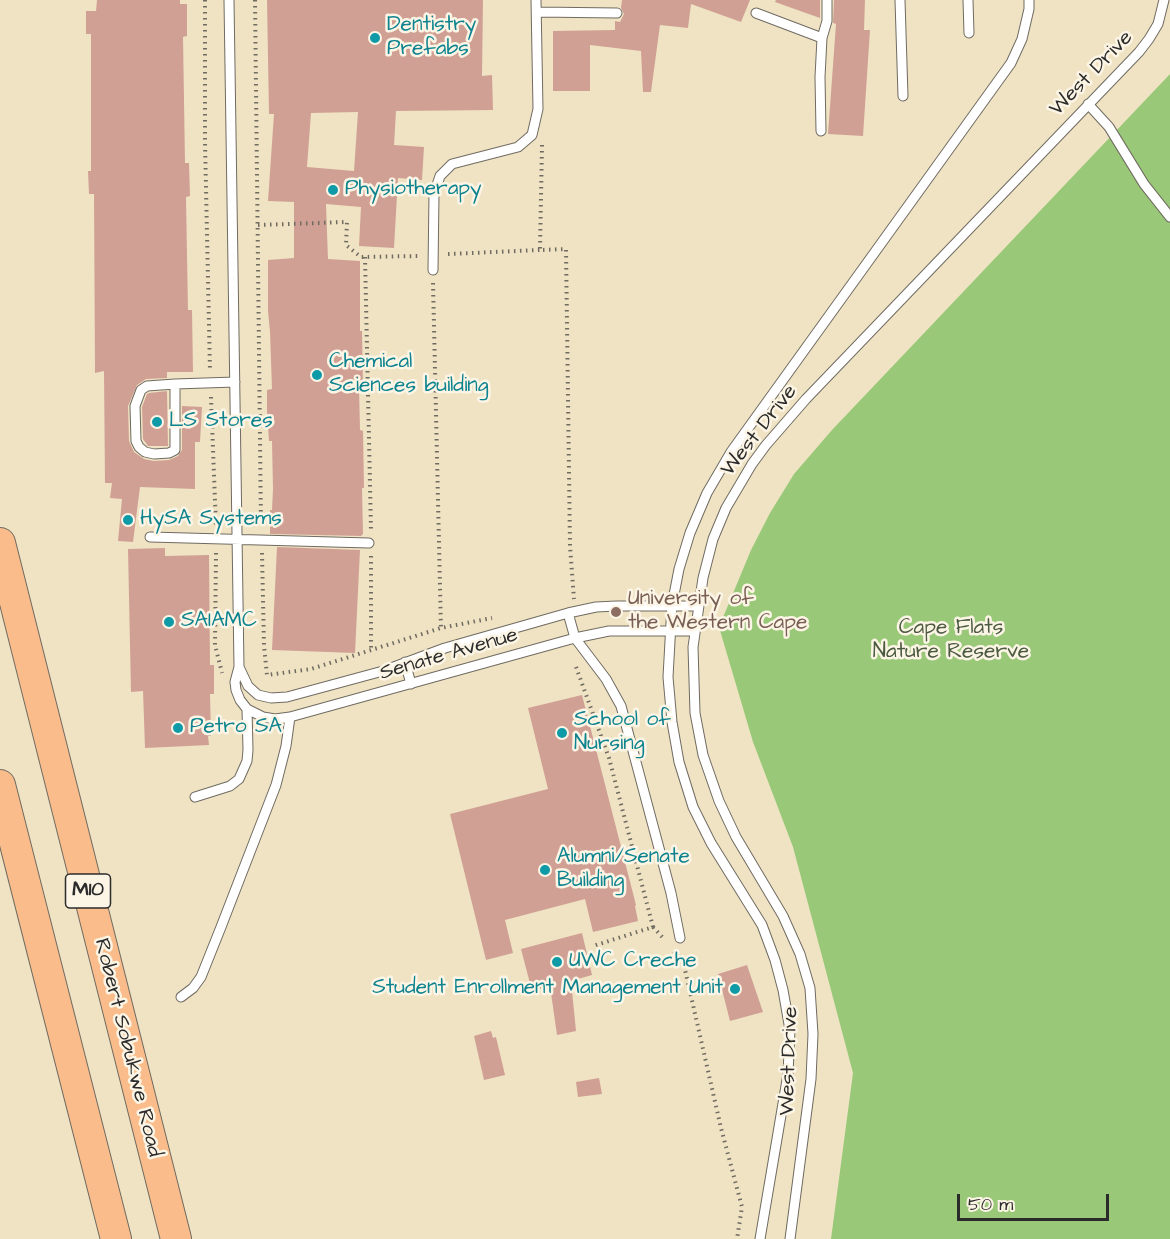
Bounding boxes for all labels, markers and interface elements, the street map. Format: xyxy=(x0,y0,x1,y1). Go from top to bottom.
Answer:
place label: Dentistry Prefabs xyxy=(387,13,476,63)
street label: West Drive xyxy=(1045,26,1139,122)
marker: Dentistry Prefabs xyxy=(368,31,382,45)
place label: Physiotherapy xyxy=(345,177,482,203)
marker: Physiotherapy xyxy=(326,183,340,197)
place label: Chemical Sciences building xyxy=(329,350,489,400)
marker: Chemical Sciences building xyxy=(310,368,324,382)
street label: West Drive xyxy=(716,380,804,482)
place label: LS Stores xyxy=(169,409,273,435)
marker: LS Stores xyxy=(150,415,164,429)
place label: HySA Systems xyxy=(140,507,282,533)
marker: HySA Systems xyxy=(121,513,135,527)
place label: University of the Western Cape xyxy=(628,587,807,637)
marker: University of the Western Cape xyxy=(609,605,623,619)
place label: SAIAMC xyxy=(181,609,257,635)
marker: SAIAMC xyxy=(162,615,176,629)
park label: Cape Flats Nature Reserve xyxy=(873,616,1029,666)
street label: Senate Avenue xyxy=(377,623,521,687)
place label: School of Nursing xyxy=(574,708,671,758)
place label: Petro SA xyxy=(190,715,282,741)
marker: Petro SA xyxy=(171,721,185,735)
marker: School of Nursing xyxy=(555,726,569,740)
place label: Alumni/Senate Building xyxy=(557,845,690,895)
marker: Alumni/Senate Building xyxy=(538,863,552,877)
road number: M10 xyxy=(66,874,110,908)
street label: Robert Sobukwe Road xyxy=(88,936,166,1160)
place label: UWC Creche xyxy=(569,949,697,975)
marker: UWC Creche xyxy=(550,955,564,969)
place label: Student Enrollment Management Unit xyxy=(372,976,723,1002)
marker: Student Enrollment Management Unit xyxy=(728,982,742,996)
street label: West Drive xyxy=(776,1006,804,1116)
scale bar xyxy=(960,1182,1112,1220)
text: 50 m xyxy=(968,1192,1013,1217)

